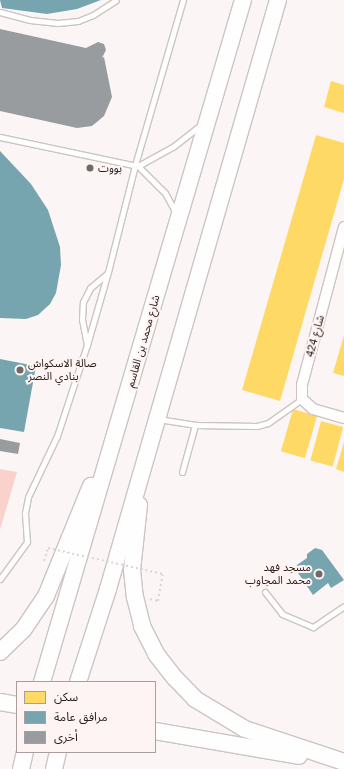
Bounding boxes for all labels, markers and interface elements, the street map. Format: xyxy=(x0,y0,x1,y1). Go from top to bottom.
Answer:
place label: بووت xyxy=(98,161,122,175)
marker: بووت xyxy=(85,163,95,173)
street label: شارع محمد بن القاسم xyxy=(123,293,163,389)
street label: شارع 424 xyxy=(303,314,327,358)
place label: صالة الاسكواش بنادي النصر xyxy=(28,357,97,383)
marker: صالة الاسكواش بنادي النصر xyxy=(15,365,25,375)
place label: مسجد فهد محمد المجاوب xyxy=(245,561,311,587)
marker: مسجد فهد محمد المجاوب xyxy=(314,569,324,579)
legend xyxy=(16,681,156,753)
text: سكن xyxy=(54,690,78,704)
text: مرافق عامة xyxy=(54,710,108,724)
text: أخرى xyxy=(54,730,78,744)

